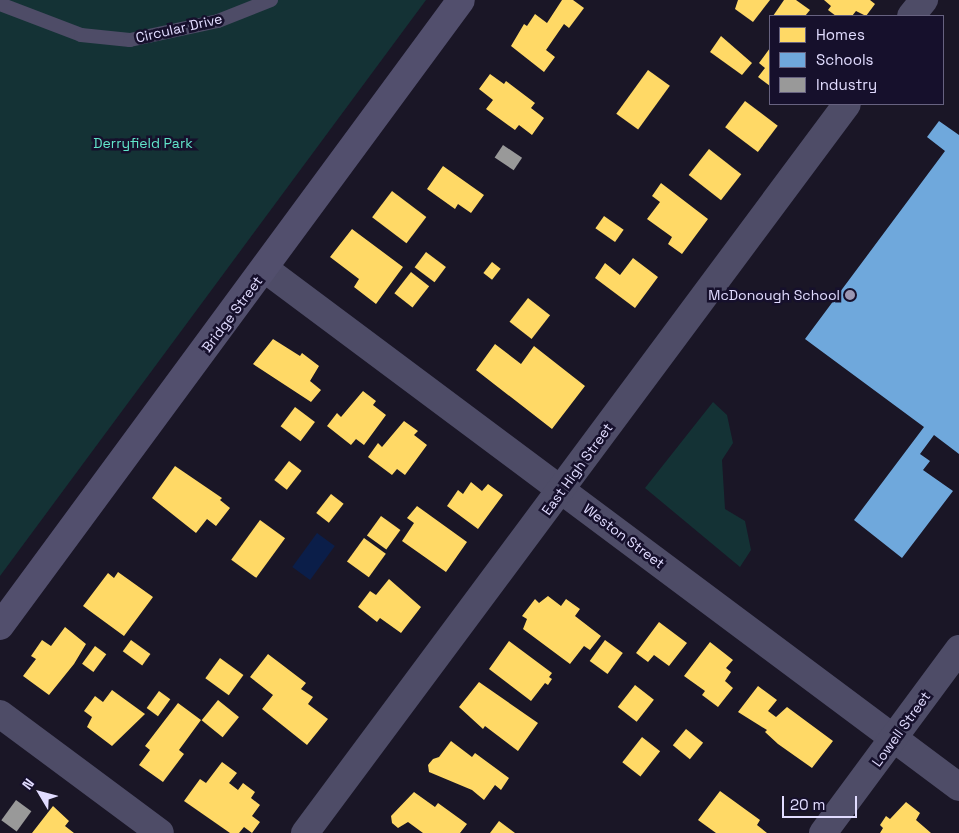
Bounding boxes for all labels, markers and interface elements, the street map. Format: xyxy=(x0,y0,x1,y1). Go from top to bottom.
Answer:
street label: Circular Drive xyxy=(134,10,224,46)
legend xyxy=(769,15,944,105)
text: Homes xyxy=(816,25,865,44)
text: Schools xyxy=(816,50,873,69)
text: Industry xyxy=(816,75,877,94)
park label: Derryfield Park xyxy=(93,135,193,151)
street label: Bridge Street xyxy=(198,273,266,355)
place label: McDonough School xyxy=(708,287,840,303)
marker: McDonough School xyxy=(844,289,856,301)
street label: East High Street xyxy=(538,420,616,518)
street label: Weston Street xyxy=(580,500,668,572)
street label: Lowell Street xyxy=(868,688,934,770)
north arrow xyxy=(15,768,65,818)
text: N xyxy=(18,775,38,793)
scale bar xyxy=(784,786,859,818)
text: 20 m xyxy=(790,795,825,814)

